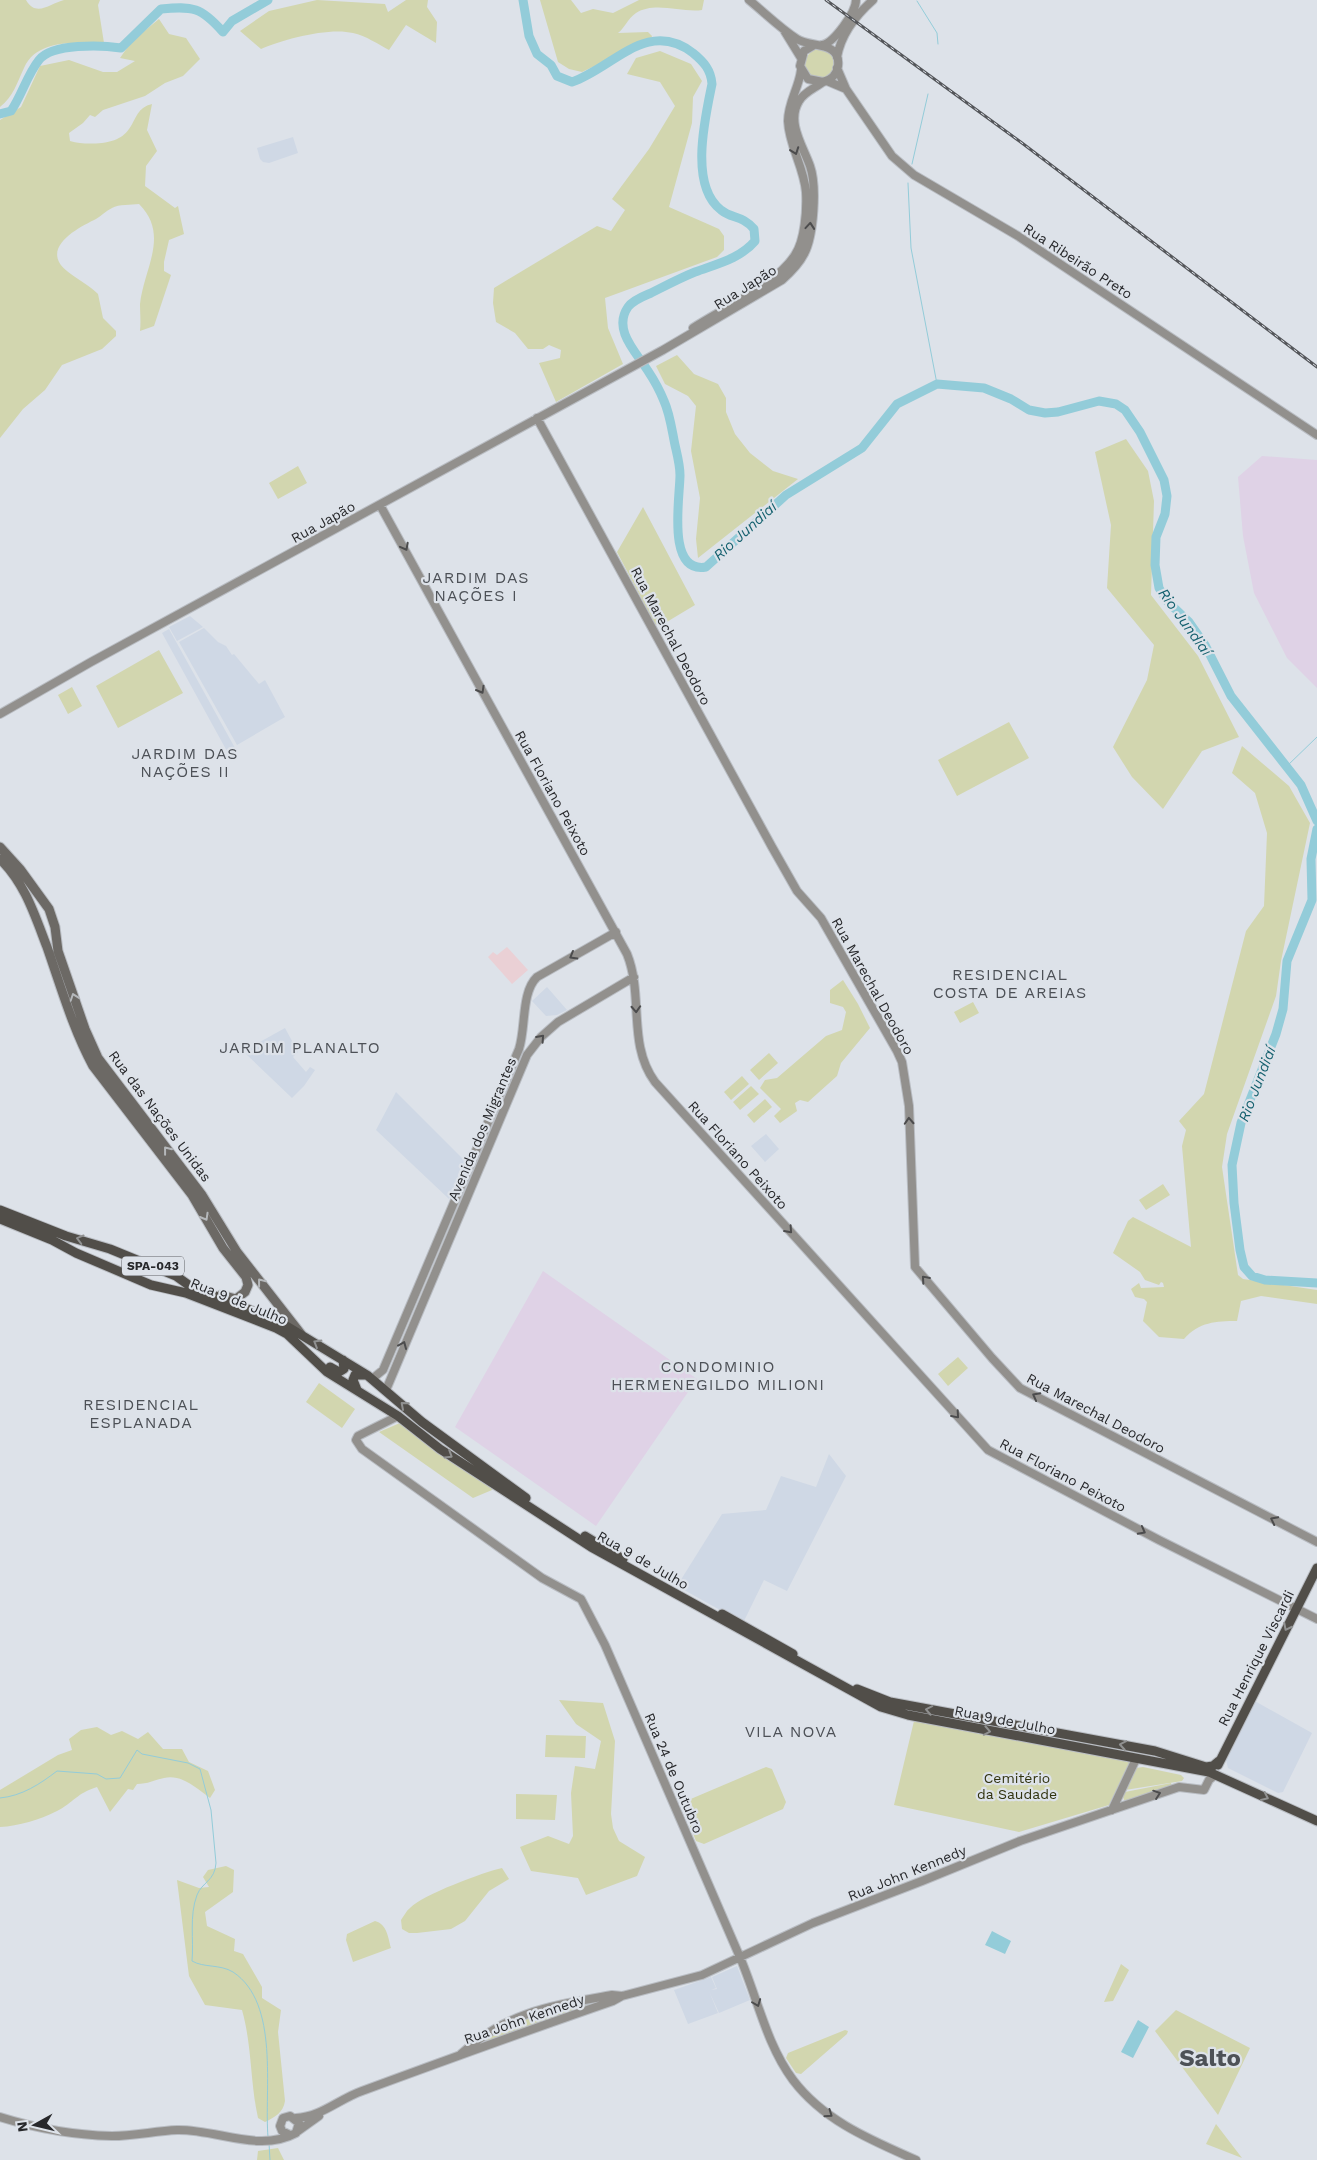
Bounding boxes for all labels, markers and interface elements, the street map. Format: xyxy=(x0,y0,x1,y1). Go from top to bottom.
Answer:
one-way arrow xyxy=(789,146,799,154)
street label: Rua Ribeirão Preto xyxy=(1021,220,1135,302)
one-way arrow xyxy=(805,222,816,230)
street label: Rua Japão xyxy=(711,262,779,312)
water label: Rio Jundiaí xyxy=(710,496,782,564)
street label: Rua Japão xyxy=(288,498,358,546)
one-way arrow xyxy=(398,541,408,550)
street label: Rua Marechal Deodoro xyxy=(628,564,714,708)
district label: JARDIM DAS NAÇÕES I xyxy=(422,568,530,605)
water label: Rio Jundiaí xyxy=(1154,585,1217,661)
one-way arrow xyxy=(475,685,485,694)
street label: Rua Floriano Peixoto xyxy=(512,728,594,858)
district label: JARDIM DAS NAÇÕES II xyxy=(131,744,239,781)
street label: Rua Marechal Deodoro xyxy=(829,915,917,1057)
one-way arrow xyxy=(570,950,579,960)
district label: RESIDENCIAL COSTA DE AREIAS xyxy=(933,965,1087,1002)
one-way arrow xyxy=(70,994,80,1002)
one-way arrow xyxy=(631,1005,642,1013)
one-way arrow xyxy=(535,1034,544,1043)
district label: JARDIM PLANALTO xyxy=(219,1038,381,1057)
water label: Rio Jundiaí xyxy=(1234,1042,1280,1124)
street label: Rua das Nações Unidas xyxy=(105,1047,215,1185)
street label: Avenida dos Migrantes xyxy=(445,1055,519,1203)
street label: Rua Floriano Peixoto xyxy=(685,1097,791,1213)
one-way arrow xyxy=(904,1117,915,1125)
one-way arrow xyxy=(164,1147,172,1156)
one-way arrow xyxy=(198,1211,208,1220)
one-way arrow xyxy=(783,1225,792,1234)
one-way arrow xyxy=(77,1235,85,1245)
road number: SPA-043 xyxy=(122,1256,184,1276)
street label: Rua 9 de Julho xyxy=(188,1274,290,1328)
one-way arrow xyxy=(922,1276,931,1285)
one-way arrow xyxy=(258,1279,266,1288)
one-way arrow xyxy=(313,1340,322,1350)
one-way arrow xyxy=(397,1341,408,1350)
district label: CONDOMINIO HERMENEGILDO MILIONI xyxy=(611,1357,825,1394)
street label: Rua Marechal Deodoro xyxy=(1024,1370,1168,1456)
one-way arrow xyxy=(1032,1392,1041,1402)
district label: RESIDENCIAL ESPLANADA xyxy=(83,1395,199,1432)
one-way arrow xyxy=(400,1401,409,1410)
one-way arrow xyxy=(950,1409,959,1418)
street label: Rua Floriano Peixoto xyxy=(997,1435,1129,1515)
one-way arrow xyxy=(444,1449,453,1458)
one-way arrow xyxy=(1270,1516,1279,1526)
one-way arrow xyxy=(1137,1525,1146,1535)
street label: Rua 9 de Julho xyxy=(595,1527,691,1593)
street label: Rua Henrique Viscardi xyxy=(1215,1587,1297,1729)
one-way arrow xyxy=(1283,1622,1293,1631)
street label: Rua 9 de Julho xyxy=(953,1702,1057,1738)
one-way arrow xyxy=(924,1705,933,1716)
street label: Rua 24 de Outubro xyxy=(641,1710,707,1836)
district label: VILA NOVA xyxy=(745,1722,837,1741)
one-way arrow xyxy=(983,1725,992,1736)
one-way arrow xyxy=(1119,1741,1127,1751)
park label: Cemitério da Saudade xyxy=(977,1770,1057,1802)
one-way arrow xyxy=(1152,1790,1161,1800)
one-way arrow xyxy=(1260,1791,1269,1802)
street label: Rua John Kennedy xyxy=(845,1842,969,1904)
street label: Rua John Kennedy xyxy=(462,1991,587,2047)
one-way arrow xyxy=(751,1998,761,2007)
district label: Salto xyxy=(1179,2044,1241,2072)
north arrow xyxy=(10,2100,60,2150)
one-way arrow xyxy=(823,2108,833,2117)
text: N xyxy=(13,2121,31,2133)

